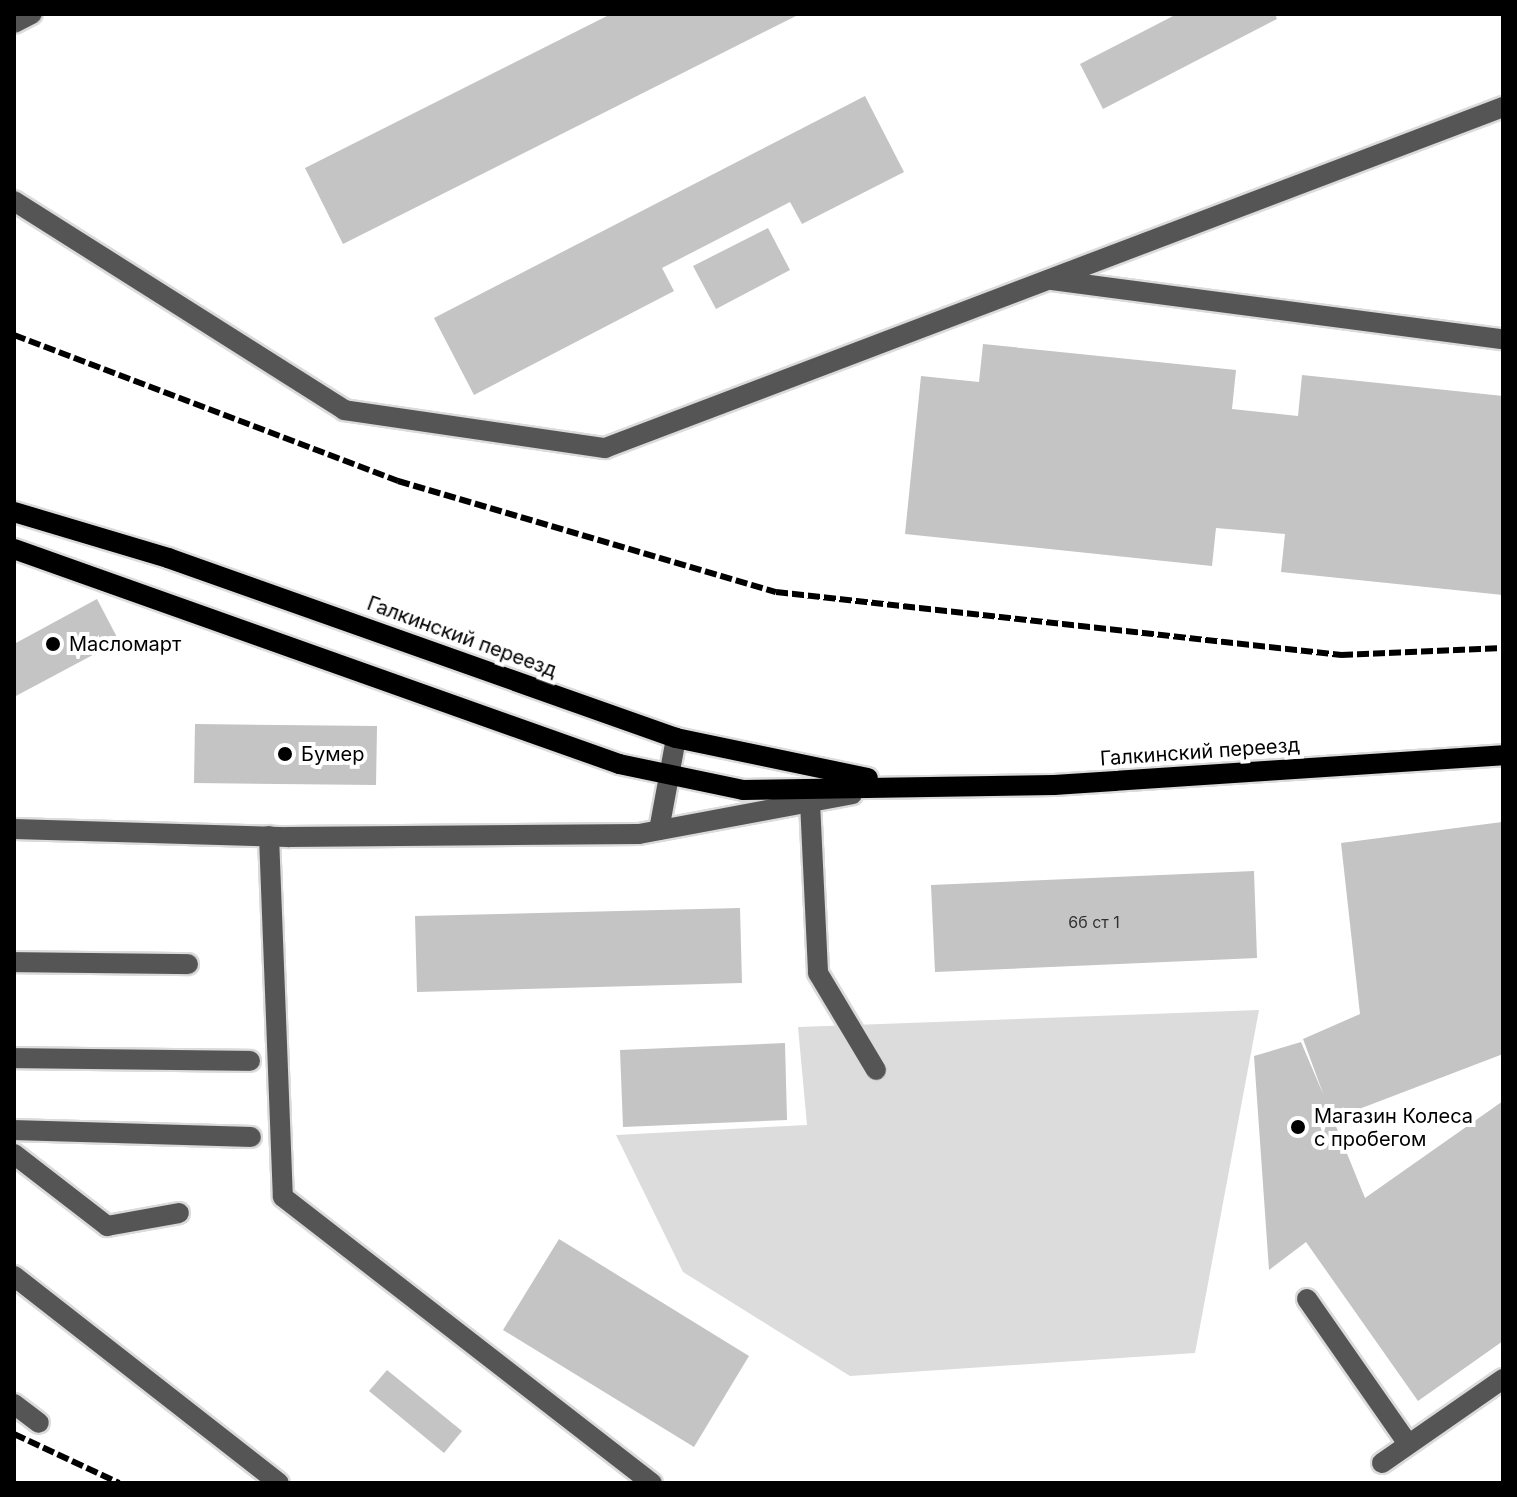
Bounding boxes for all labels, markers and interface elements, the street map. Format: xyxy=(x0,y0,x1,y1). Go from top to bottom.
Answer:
street label: Галкинский переезд xyxy=(364,591,560,683)
place label: Масломарт xyxy=(69,632,181,656)
marker: Масломарт xyxy=(44,635,62,653)
street label: Галкинский переезд xyxy=(1099,733,1301,771)
place label: Бумер xyxy=(301,742,364,766)
marker: Бумер xyxy=(276,745,294,763)
house number: 6б ст 1 xyxy=(1068,912,1120,932)
place label: Магазин Колеса с пробегом xyxy=(1314,1104,1473,1151)
marker: Магазин Колеса с пробегом xyxy=(1289,1118,1307,1136)

